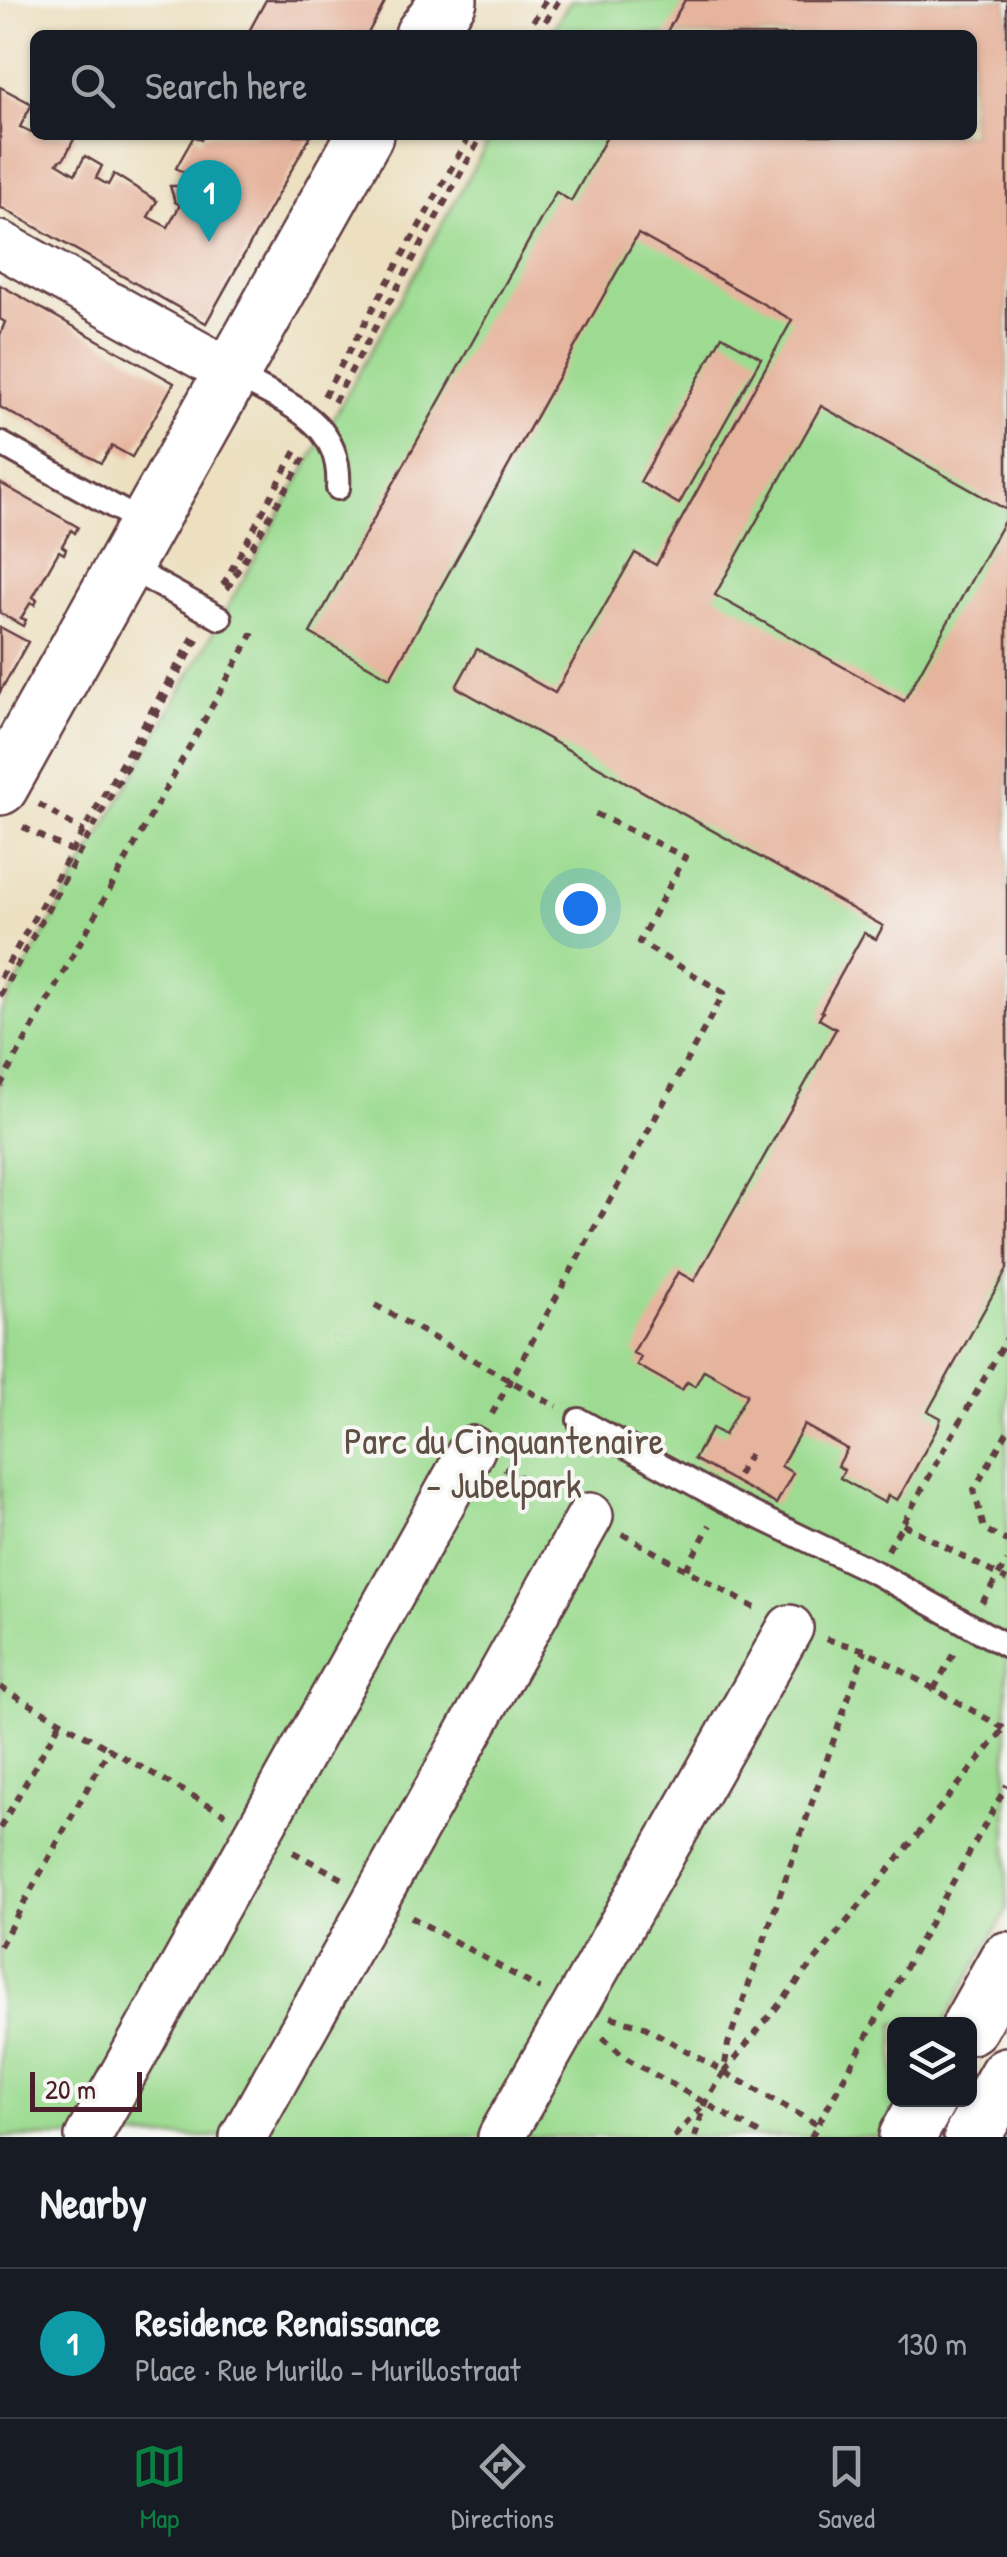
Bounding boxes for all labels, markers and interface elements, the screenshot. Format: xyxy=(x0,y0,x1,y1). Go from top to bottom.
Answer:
search box xyxy=(30,30,977,140)
icon: search xyxy=(65,58,120,113)
text: Search here xyxy=(145,59,307,111)
pin: 1 xyxy=(176,160,242,242)
your location xyxy=(555,883,606,934)
park label: Parc du Cinquantenaire - Jubelpark xyxy=(344,1414,664,1510)
map controls xyxy=(887,2017,977,2107)
button: layers xyxy=(887,2017,977,2107)
scale bar xyxy=(30,2067,142,2112)
text: 20 m xyxy=(45,2070,96,2108)
text: Nearby xyxy=(40,2174,147,2231)
text: Residence Renaissance xyxy=(135,2296,440,2348)
text: 1 xyxy=(67,2322,78,2365)
text: 130 m xyxy=(898,2322,967,2365)
text: Place · Rue Murillo - Murillostraat xyxy=(135,2348,521,2391)
tab: Map xyxy=(132,2439,187,2537)
tab: Directions xyxy=(451,2439,554,2537)
tab: Saved xyxy=(818,2439,875,2537)

